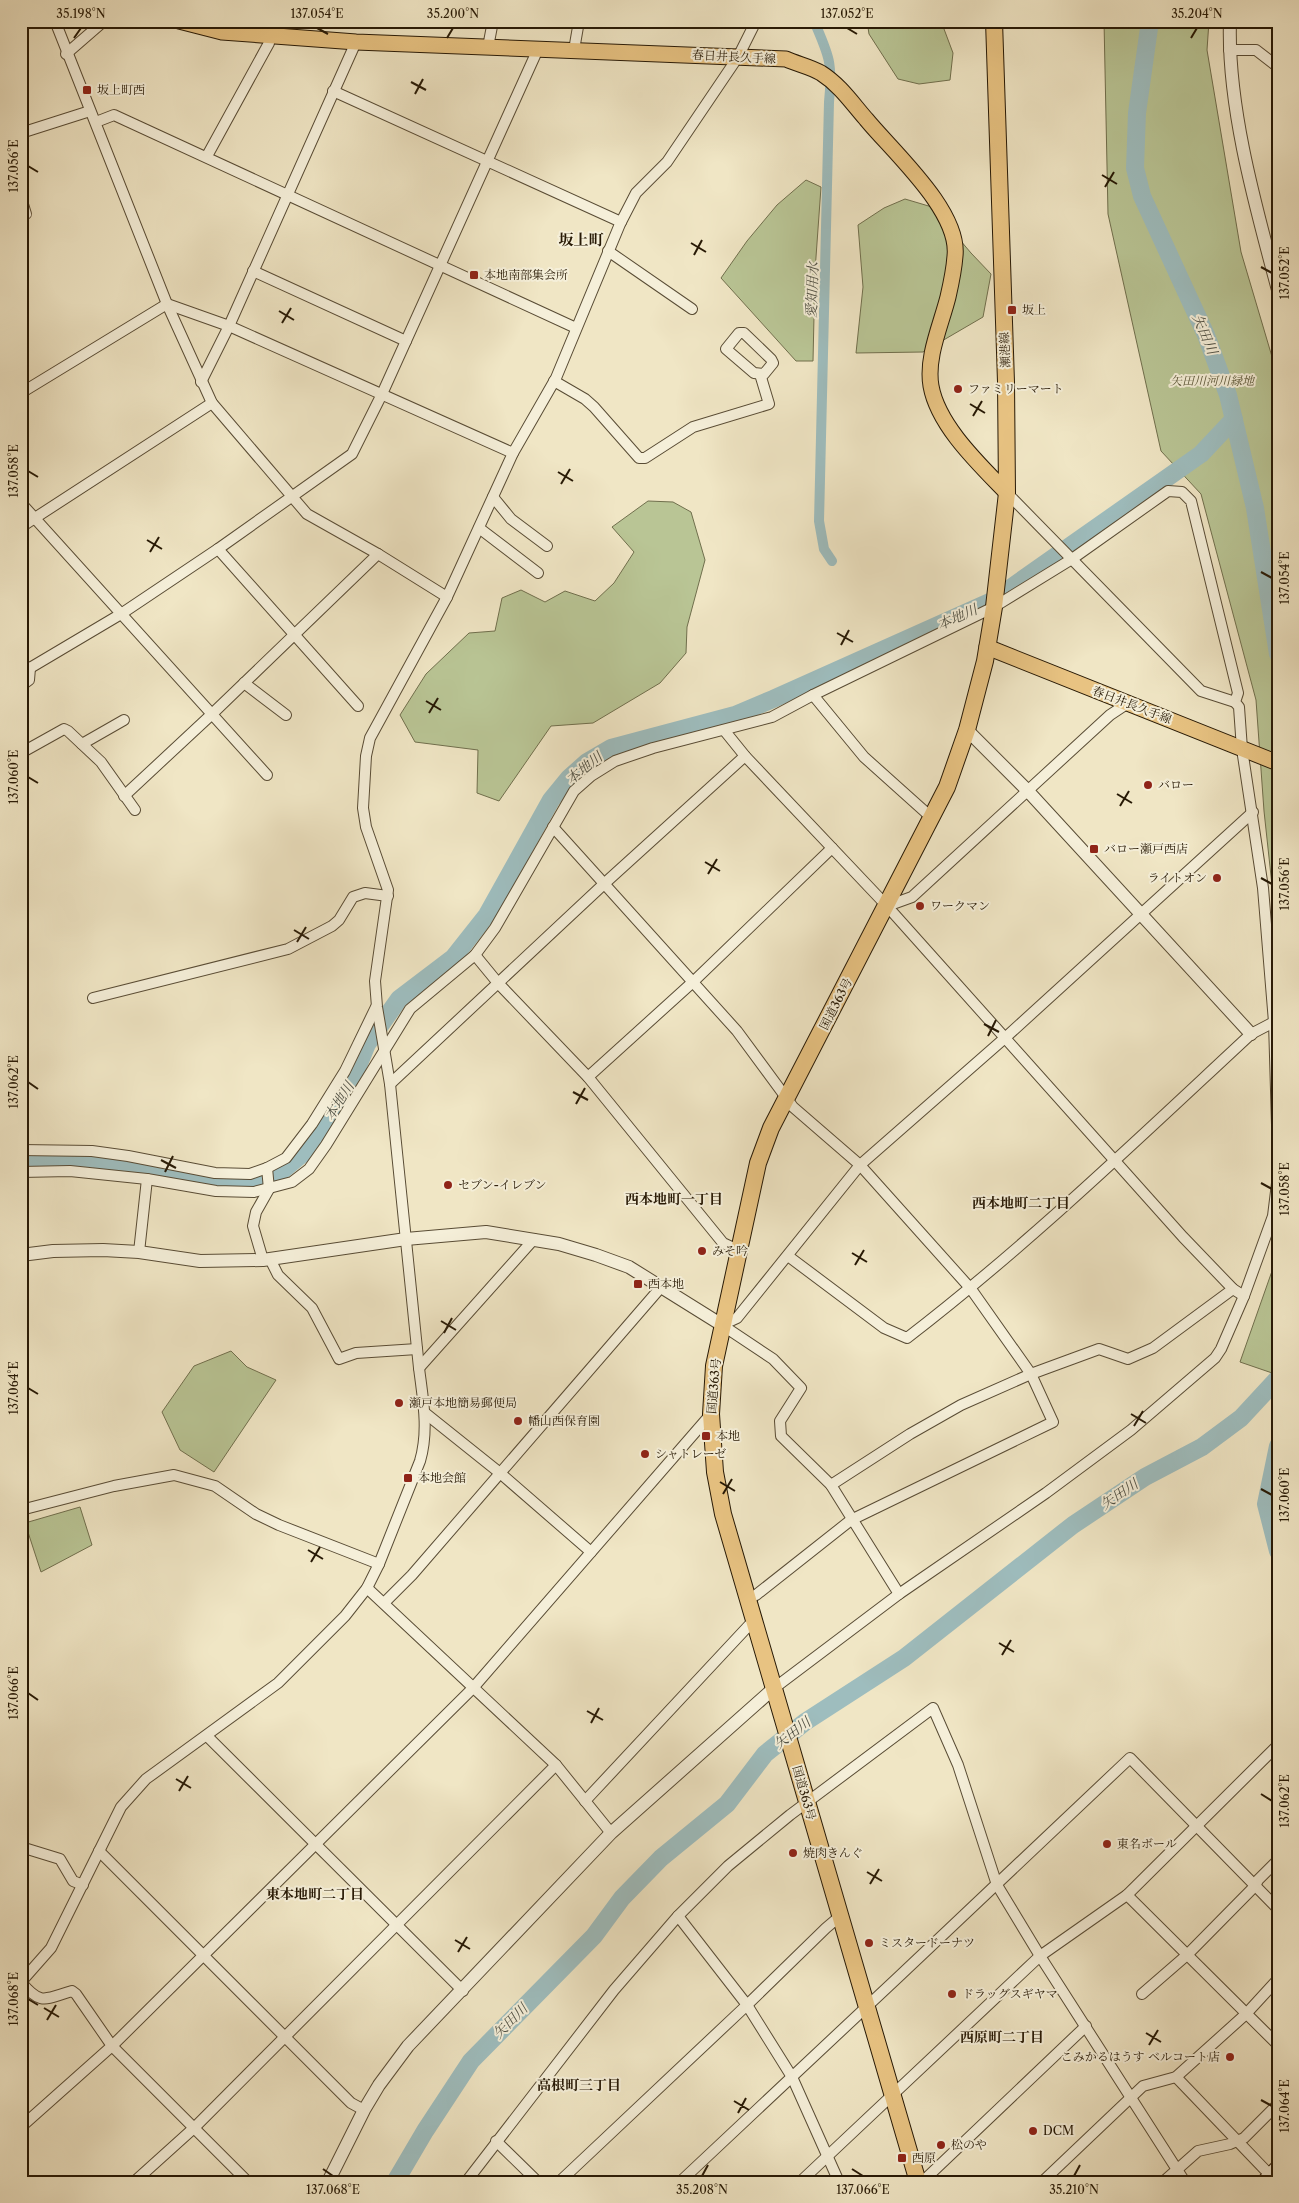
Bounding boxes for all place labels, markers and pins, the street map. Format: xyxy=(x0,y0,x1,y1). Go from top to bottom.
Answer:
place label: 坂上町西 xyxy=(97,82,145,97)
marker: 坂上町西 xyxy=(81,84,93,96)
place label: 本地南部集会所 xyxy=(484,267,568,282)
marker: 本地南部集会所 xyxy=(468,269,480,281)
place label: 坂上 xyxy=(1022,302,1046,317)
marker: 坂上 xyxy=(1006,304,1018,316)
place label: ファミリーマート xyxy=(968,381,1064,396)
marker: ファミリーマート xyxy=(952,383,964,395)
place label: バロー xyxy=(1158,777,1194,792)
marker: バロー xyxy=(1142,779,1154,791)
place label: バロー瀬戸西店 xyxy=(1104,841,1188,856)
marker: バロー瀬戸西店 xyxy=(1088,843,1100,855)
place label: ライトオン xyxy=(1148,870,1207,885)
marker: ライトオン xyxy=(1211,872,1223,884)
place label: ワークマン xyxy=(930,898,990,913)
marker: ワークマン xyxy=(914,900,926,912)
place label: セブン-イレブン xyxy=(458,1177,547,1192)
marker: セブン-イレブン xyxy=(442,1179,454,1191)
place label: みそ吟 xyxy=(712,1243,748,1258)
marker: みそ吟 xyxy=(696,1245,708,1257)
place label: 西本地 xyxy=(648,1276,684,1291)
marker: 西本地 xyxy=(632,1278,644,1290)
place label: 瀬戸本地簡易郵便局 xyxy=(409,1395,517,1410)
marker: 瀬戸本地簡易郵便局 xyxy=(393,1397,405,1409)
place label: 幡山西保育園 xyxy=(528,1413,600,1428)
marker: 幡山西保育園 xyxy=(512,1415,524,1427)
place label: 本地 xyxy=(716,1428,740,1443)
marker: 本地 xyxy=(700,1430,712,1442)
place label: シャトレーゼ xyxy=(655,1446,727,1461)
marker: シャトレーゼ xyxy=(639,1448,651,1460)
place label: 本地会館 xyxy=(418,1470,466,1485)
marker: 本地会館 xyxy=(402,1472,414,1484)
place label: 東名ボール xyxy=(1117,1836,1177,1851)
marker: 東名ボール xyxy=(1101,1838,1113,1850)
place label: 焼肉きんぐ xyxy=(803,1845,863,1860)
marker: 焼肉きんぐ xyxy=(787,1847,799,1859)
place label: ミスタードーナツ xyxy=(879,1935,975,1950)
marker: ミスタードーナツ xyxy=(863,1937,875,1949)
place label: ドラッグスギヤマ xyxy=(962,1986,1058,2001)
marker: ドラッグスギヤマ xyxy=(946,1988,958,2000)
place label: こみかるはうす ベルコート店 xyxy=(1061,2049,1220,2064)
marker: こみかるはうす ベルコート店 xyxy=(1224,2051,1236,2063)
place label: DCM xyxy=(1043,2123,1074,2138)
marker: DCM xyxy=(1027,2125,1039,2137)
place label: 松のや xyxy=(951,2137,987,2152)
marker: 松のや xyxy=(935,2139,947,2151)
place label: 西原 xyxy=(912,2150,936,2165)
marker: 西原 xyxy=(896,2152,908,2164)

